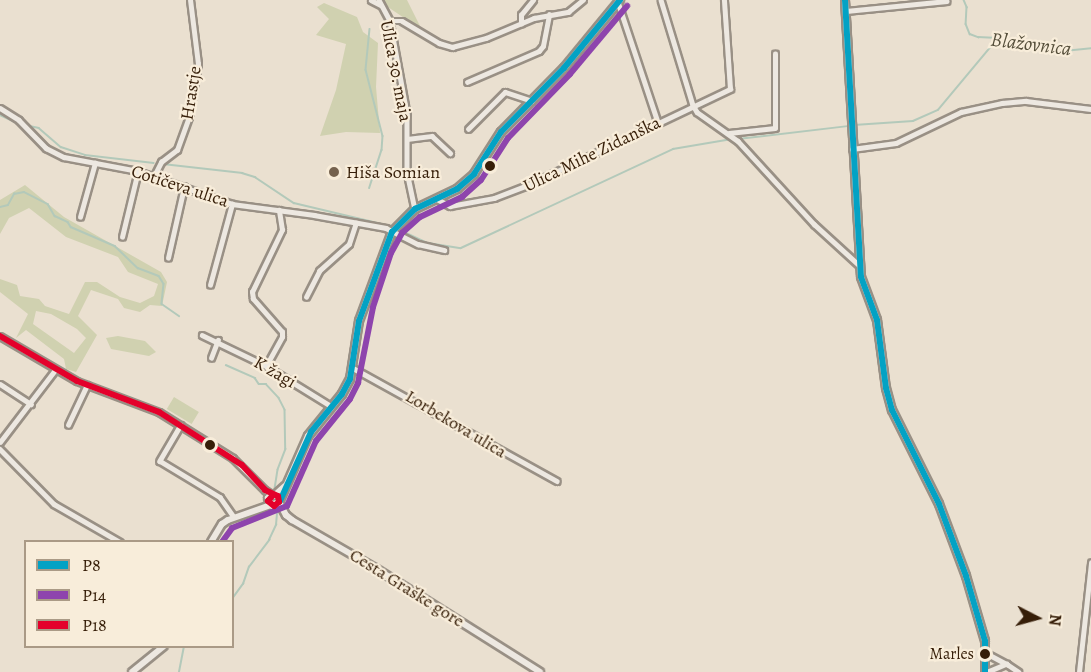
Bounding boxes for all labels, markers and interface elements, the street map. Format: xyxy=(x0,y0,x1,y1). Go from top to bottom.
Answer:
street label: Ulica 30. maja xyxy=(376,18,416,124)
water label: Blažovnica xyxy=(989,27,1073,61)
street label: Hrastje xyxy=(176,65,206,121)
street label: Ulica Mihe Zidanška xyxy=(520,111,664,197)
street label: Cotičeva ulica xyxy=(129,160,231,212)
unlabelled marker xyxy=(484,160,496,172)
place label: Hiša Somian xyxy=(346,161,440,183)
marker: Hiša Somian xyxy=(327,165,341,179)
street label: K žagi xyxy=(250,351,300,393)
street label: Lorbekova ulica xyxy=(402,385,510,463)
unlabelled marker xyxy=(204,439,216,451)
legend xyxy=(24,540,234,648)
street label: Cesta Graške gore xyxy=(346,544,468,632)
text: P8 xyxy=(82,553,101,577)
text: P14 xyxy=(82,583,106,607)
north arrow xyxy=(1007,588,1067,648)
text: P18 xyxy=(82,613,107,637)
text: N xyxy=(1043,613,1066,627)
place label: Marles xyxy=(930,644,974,664)
marker: Marles xyxy=(979,648,991,660)

